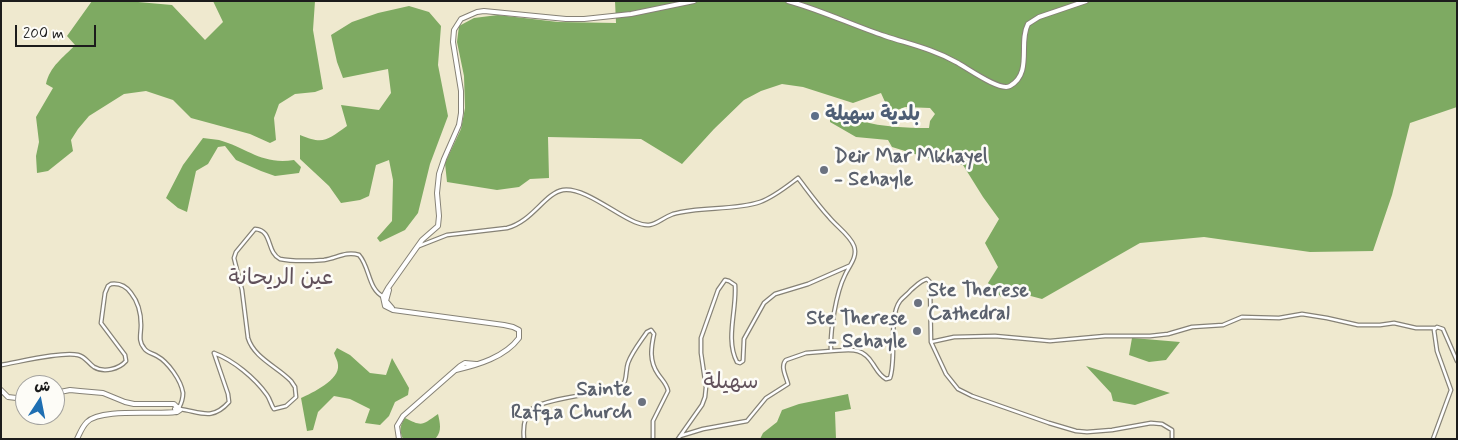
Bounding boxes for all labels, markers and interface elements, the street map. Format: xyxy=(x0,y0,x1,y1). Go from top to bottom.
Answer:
scale bar xyxy=(18,15,99,47)
text: 200 m xyxy=(23,24,64,44)
place label: بلدية سهيلة xyxy=(825,104,920,128)
marker: بلدية سهيلة xyxy=(809,110,821,122)
place label: Deir Mar Mkhayel - Sehayle xyxy=(834,146,988,193)
marker: Deir Mar Mkhayel - Sehayle xyxy=(818,164,830,176)
district label: عين الريحانة xyxy=(229,266,333,292)
place label: Ste Therese Cathedral xyxy=(928,280,1029,327)
marker: Ste Therese Cathedral xyxy=(912,297,924,309)
place label: Ste Therese - Sehayle xyxy=(806,308,907,355)
marker: Ste Therese - Sehayle xyxy=(911,325,923,337)
district label: سهيلة xyxy=(704,370,758,396)
north arrow xyxy=(15,375,65,425)
text: ش xyxy=(33,376,52,397)
place label: Sainte Rafqa Church xyxy=(511,379,632,426)
marker: Sainte Rafqa Church xyxy=(636,396,648,408)

